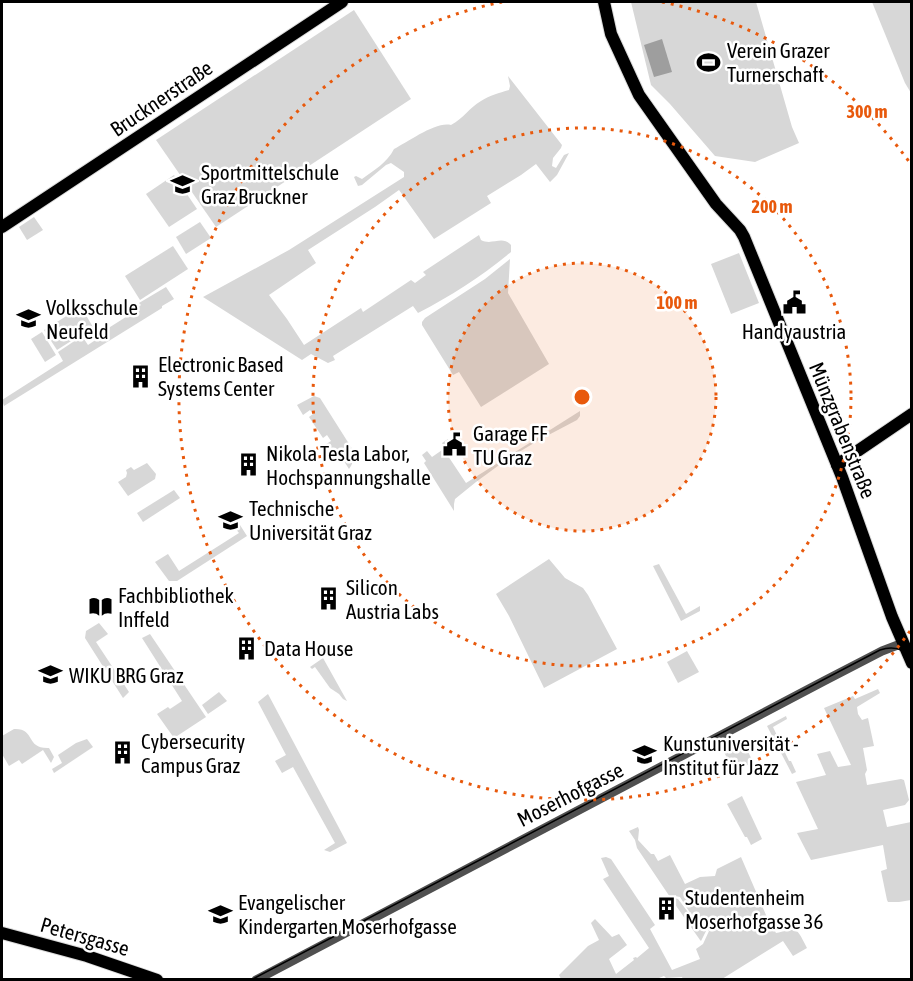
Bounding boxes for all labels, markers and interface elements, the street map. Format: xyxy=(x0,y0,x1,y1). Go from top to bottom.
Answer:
place label: Verein Grazer Turnerschaft xyxy=(727,38,830,86)
sports icon: Verein Grazer Turnerschaft xyxy=(696,49,722,75)
street label: Brucknerstraße xyxy=(106,55,216,141)
text: 300 m xyxy=(847,101,887,122)
place label: Sportmittelschule Graz Bruckner xyxy=(201,160,339,208)
school or university icon: Sportmittelschule Graz Bruckner xyxy=(170,171,196,197)
text: 200 m xyxy=(752,196,792,217)
public building icon: Handyaustria xyxy=(781,290,807,316)
text: 100 m xyxy=(657,292,697,313)
place label: Volksschule Neufeld xyxy=(46,295,138,343)
school or university icon: Volksschule Neufeld xyxy=(15,306,41,332)
place label: Handyaustria xyxy=(742,319,846,343)
place label: Electronic Based Systems Center xyxy=(158,352,284,400)
street label: Münzgrabenstraße xyxy=(805,358,881,502)
building icon: Electronic Based Systems Center xyxy=(127,363,153,389)
centre of rings xyxy=(572,387,592,407)
place label: Garage FF TU Graz xyxy=(473,421,548,469)
public building icon: Garage FF TU Graz xyxy=(442,432,468,458)
place label: Nikola Tesla Labor, Hochspannungshalle xyxy=(266,441,431,489)
building icon: Nikola Tesla Labor, Hochspannungshalle xyxy=(235,452,261,478)
place label: Technische Universität Graz xyxy=(249,496,372,544)
school or university icon: Technische Universität Graz xyxy=(218,507,244,533)
place label: Silicon Austria Labs xyxy=(346,575,439,623)
place label: Fachbibliothek Inffeld xyxy=(118,583,234,631)
building icon: Silicon Austria Labs xyxy=(315,586,341,612)
library icon: Fachbibliothek Inffeld xyxy=(87,594,113,620)
building icon: Data House xyxy=(233,635,259,661)
place label: Data House xyxy=(264,636,353,660)
school or university icon: WIKU BRG Graz xyxy=(38,662,64,688)
place label: WIKU BRG Graz xyxy=(69,663,184,687)
place label: Cybersecurity Campus Graz xyxy=(141,729,246,777)
place label: Kunstuniversität - Institut für Jazz xyxy=(663,731,798,779)
building icon: Cybersecurity Campus Graz xyxy=(110,740,136,766)
school or university icon: Kunstuniversität - Institut für Jazz xyxy=(632,742,658,768)
street label: Moserhofgasse xyxy=(513,757,627,831)
place label: Studentenheim Moserhofgasse 36 xyxy=(685,885,823,933)
place label: Evangelischer Kindergarten Moserhofgasse xyxy=(238,890,457,938)
building icon: Studentenheim Moserhofgasse 36 xyxy=(654,896,680,922)
school or university icon: Evangelischer Kindergarten Moserhofgasse xyxy=(207,901,233,927)
street label: Petersgasse xyxy=(38,912,132,960)

